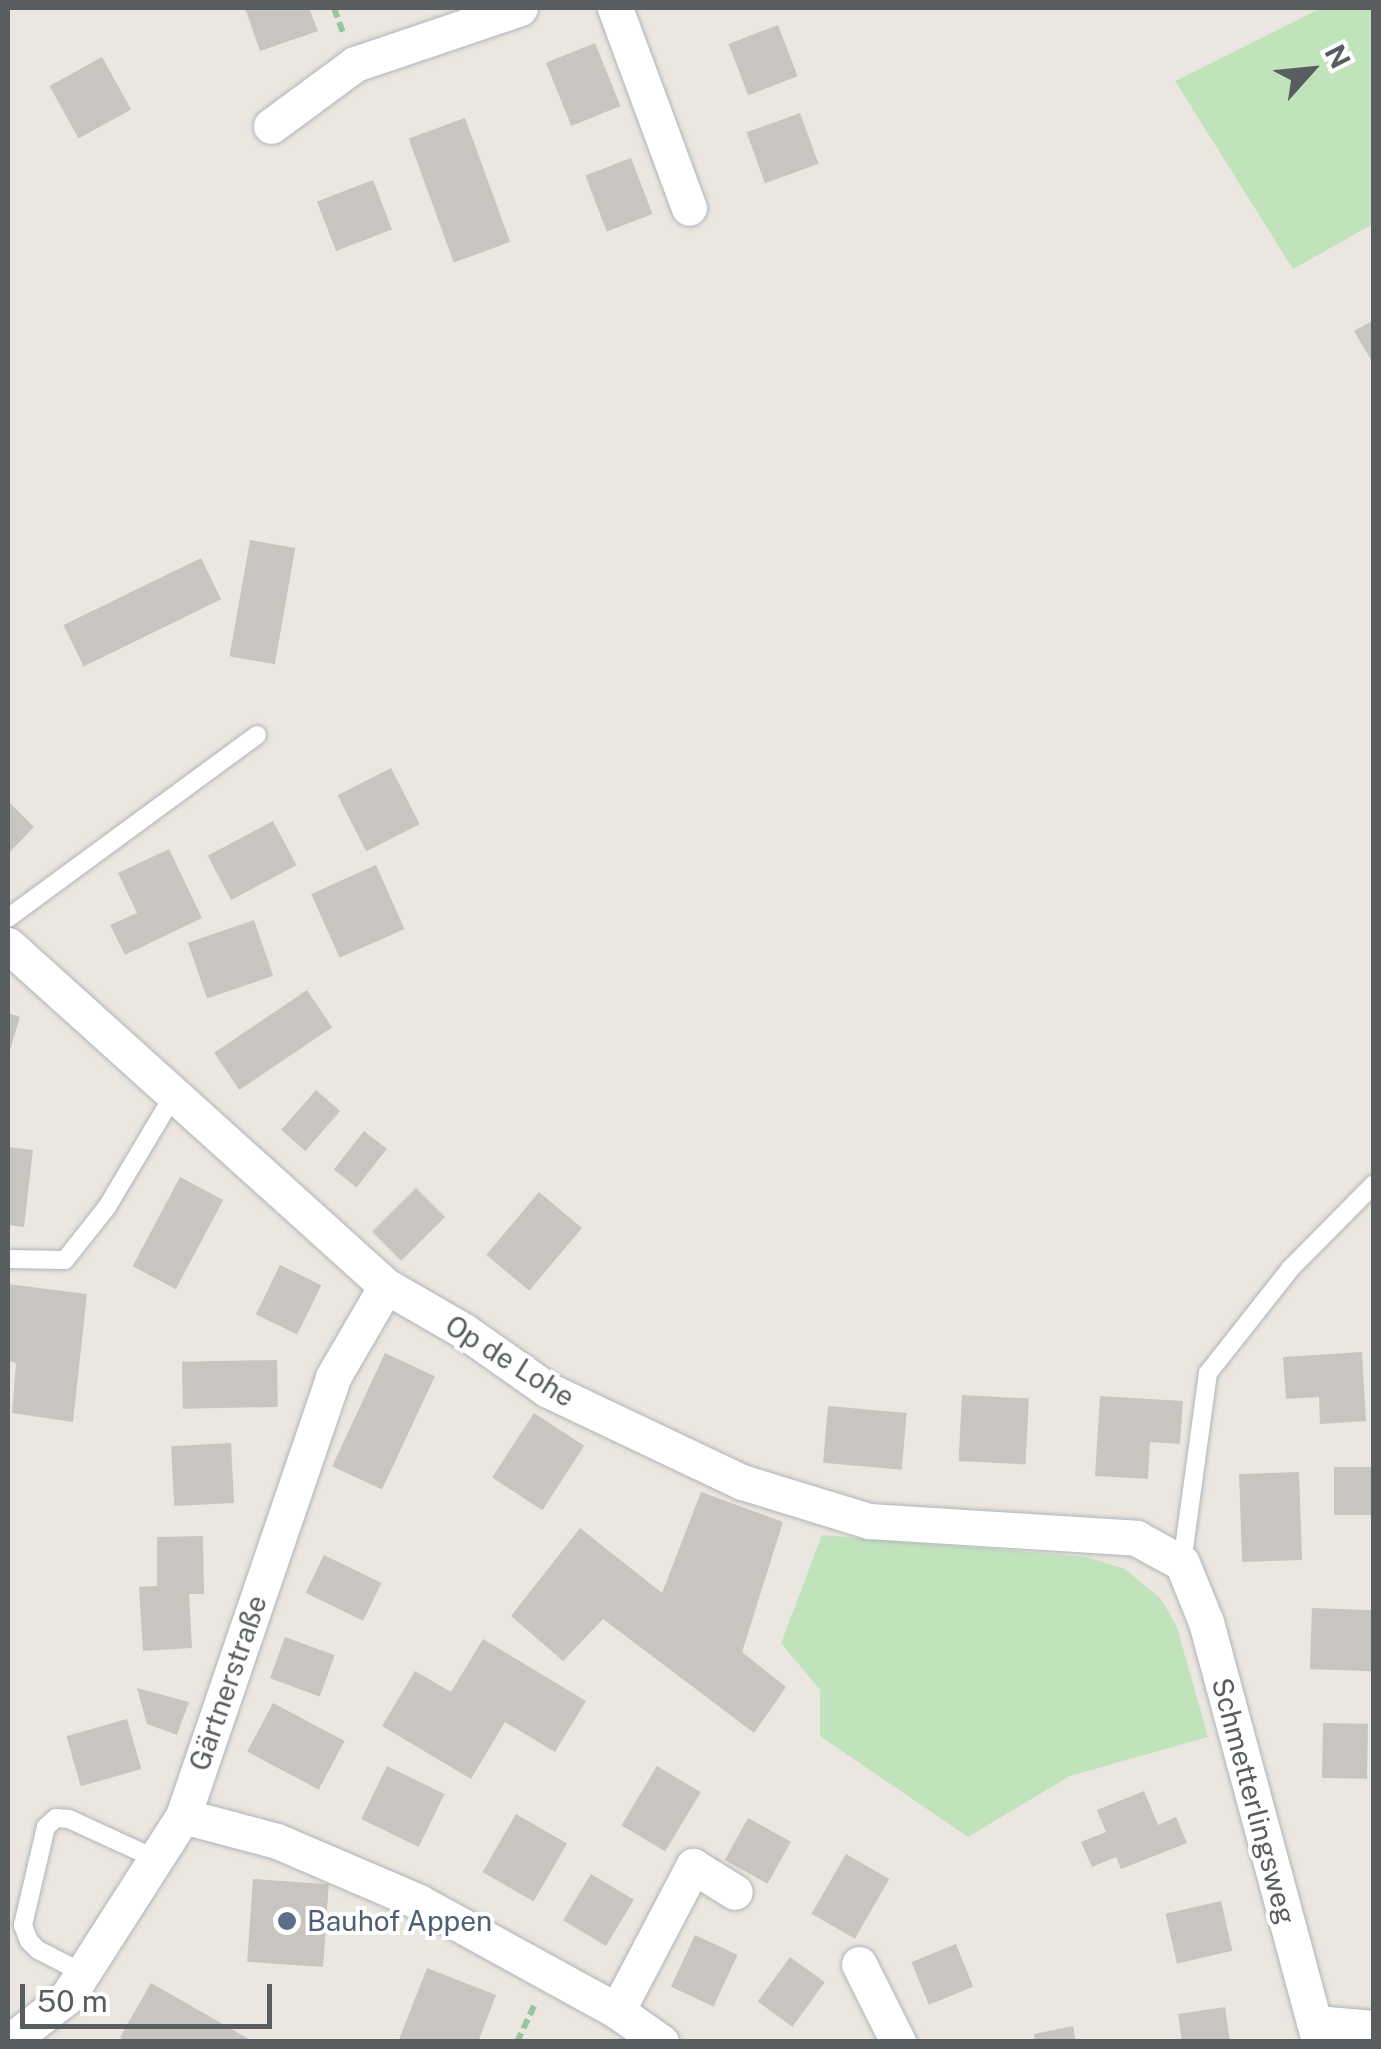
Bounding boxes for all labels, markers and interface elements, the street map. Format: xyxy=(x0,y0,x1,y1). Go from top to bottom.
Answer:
north arrow xyxy=(1261,20,1361,120)
text: N xyxy=(1319,39,1358,73)
street label: Op de Lohe xyxy=(439,1308,581,1414)
street label: Gärtnerstraße xyxy=(182,1591,274,1775)
street label: Schmetterlingsweg xyxy=(1205,1674,1303,1928)
place label: Bauhof Appen xyxy=(307,1904,492,1938)
marker: Bauhof Appen xyxy=(276,1910,298,1932)
scale bar xyxy=(25,1964,278,2026)
text: 50 m xyxy=(37,1983,108,2019)

